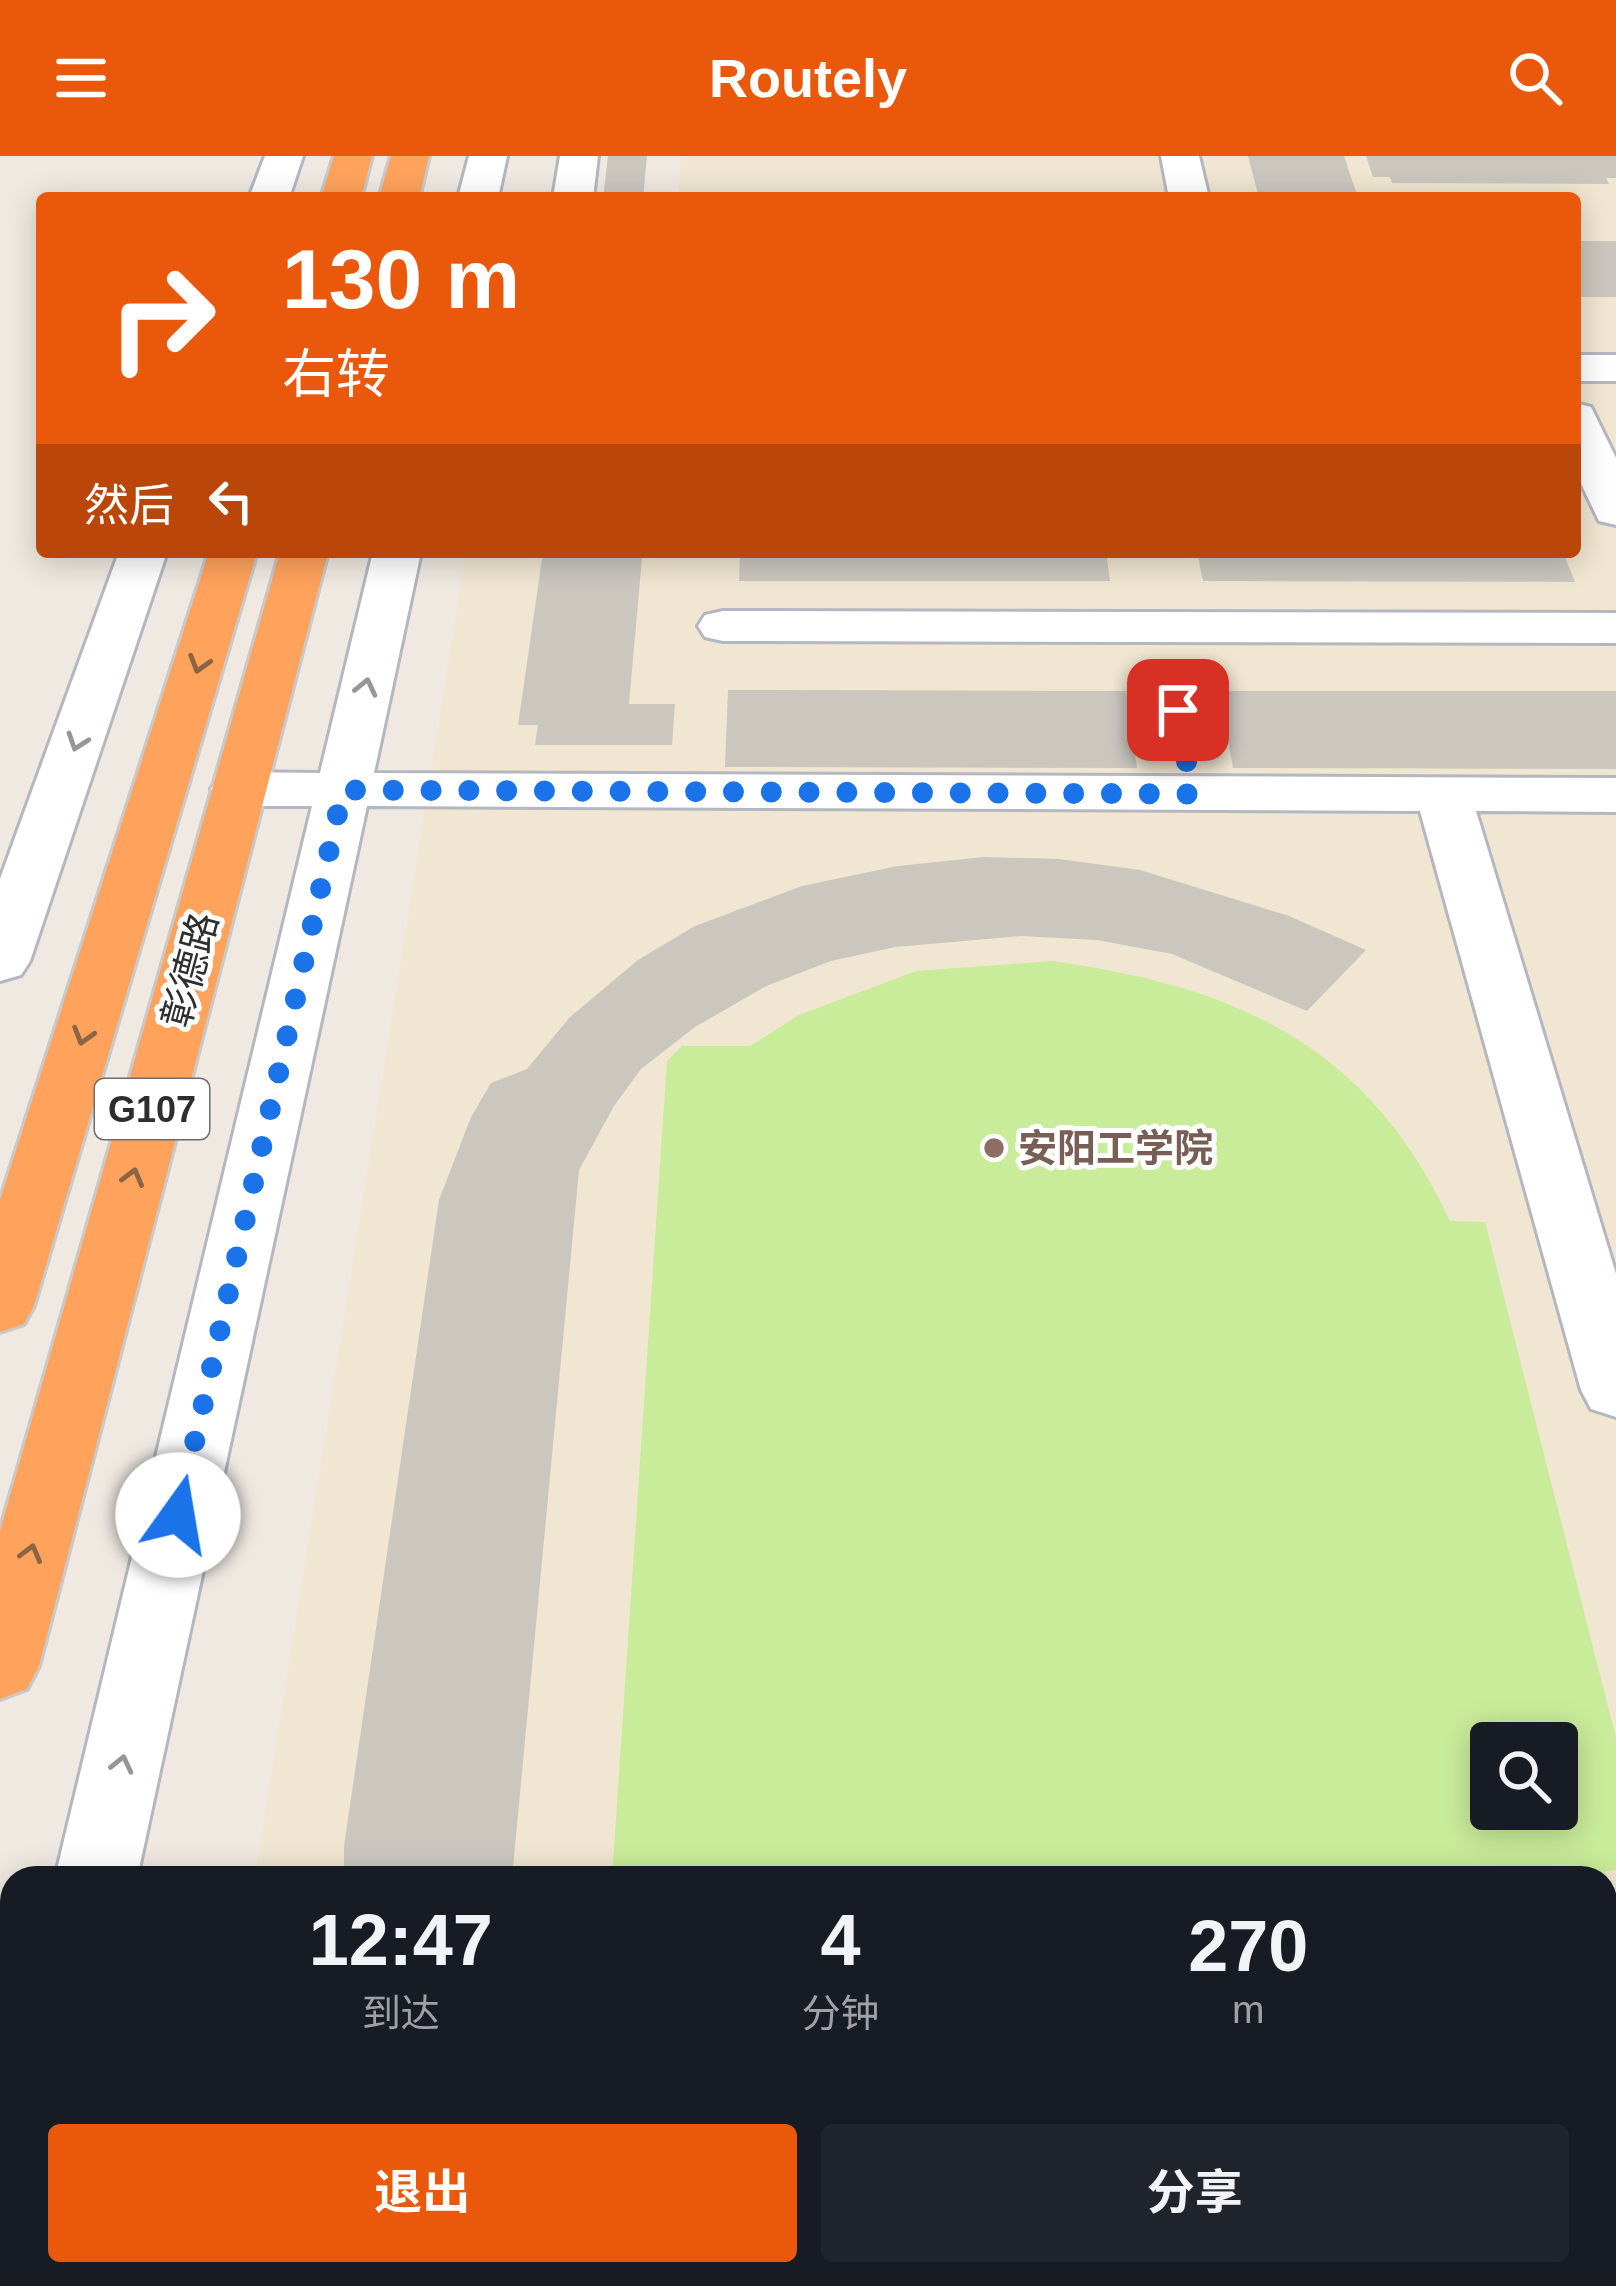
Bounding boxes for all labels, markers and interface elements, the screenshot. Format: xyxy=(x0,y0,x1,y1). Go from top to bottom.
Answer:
icon: menu xyxy=(48,45,114,111)
icon: search xyxy=(1502,45,1568,111)
text: Routely xyxy=(709,48,907,108)
text: 130 m xyxy=(282,232,520,326)
icon: right xyxy=(84,240,240,396)
text: 右转 xyxy=(282,344,390,404)
icon: left xyxy=(198,468,264,534)
text: 然后 xyxy=(84,480,174,531)
one-way arrow xyxy=(188,653,213,674)
pin xyxy=(1127,659,1229,761)
icon: arrive xyxy=(1145,677,1211,743)
one-way arrow xyxy=(353,678,378,698)
one-way arrow xyxy=(67,730,91,751)
street label: 彰德路 xyxy=(154,908,226,1032)
one-way arrow xyxy=(72,1025,97,1046)
road number: G107 xyxy=(95,1079,209,1139)
place label: 安阳工学院 xyxy=(1018,1127,1213,1170)
marker: 安阳工学院 xyxy=(981,1135,1007,1161)
one-way arrow xyxy=(119,1167,144,1188)
position arrow xyxy=(115,1452,241,1578)
one-way arrow xyxy=(16,1544,41,1564)
map controls xyxy=(1470,1722,1578,1830)
button: search xyxy=(1470,1722,1578,1830)
one-way arrow xyxy=(108,1754,133,1774)
text: 12:47 xyxy=(309,1900,493,1980)
text: 4 xyxy=(820,1900,861,1980)
text: 270 xyxy=(1188,1906,1308,1986)
text: m xyxy=(1232,1988,1265,2031)
text: 到达 xyxy=(362,1992,440,2035)
text: 分钟 xyxy=(802,1992,880,2035)
button: 退出 xyxy=(48,2124,797,2262)
button: 分享 xyxy=(821,2124,1569,2262)

